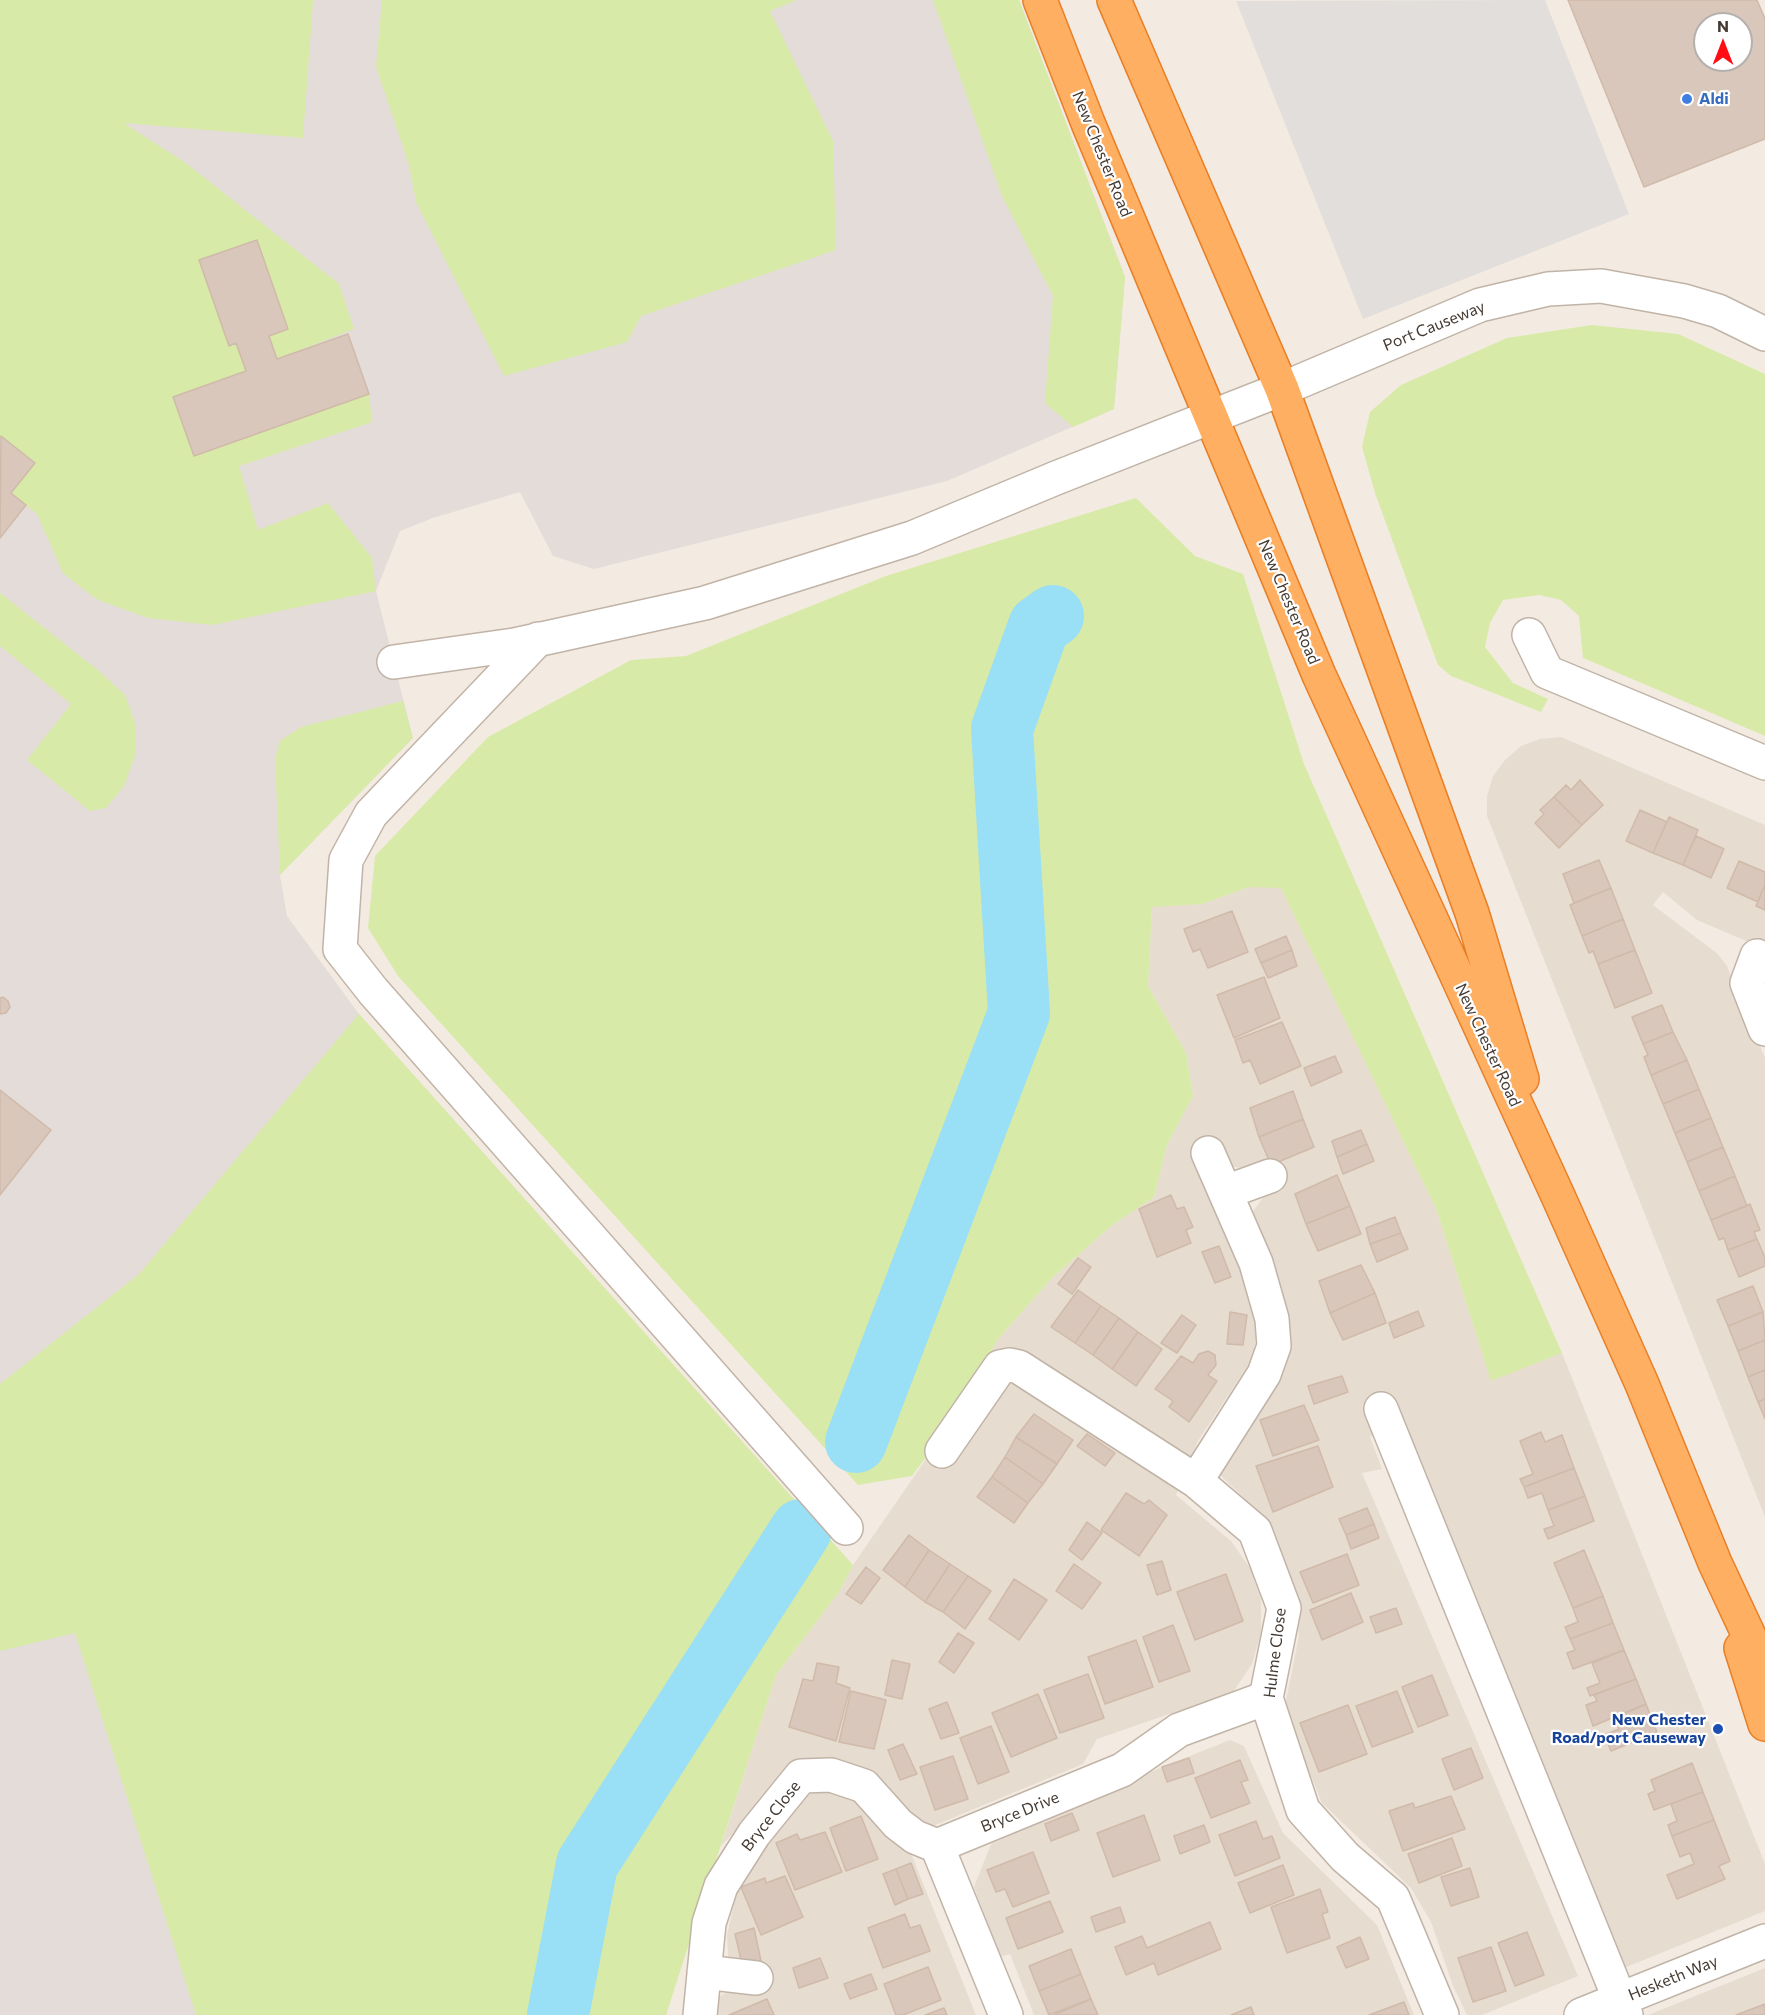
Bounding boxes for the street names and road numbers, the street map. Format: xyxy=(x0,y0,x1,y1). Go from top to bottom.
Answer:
street label: New Chester Road xyxy=(1068,88,1136,220)
street label: Port Causeway xyxy=(1380,297,1488,355)
street label: New Chester Road xyxy=(1254,537,1324,667)
street label: New Chester Road xyxy=(1451,980,1525,1110)
street label: Hulme Close xyxy=(1260,1607,1290,1699)
street label: Bryce Close xyxy=(737,1777,805,1855)
street label: Bryce Drive xyxy=(978,1788,1062,1836)
street label: Hesketh Way xyxy=(1625,1951,1721,2005)

